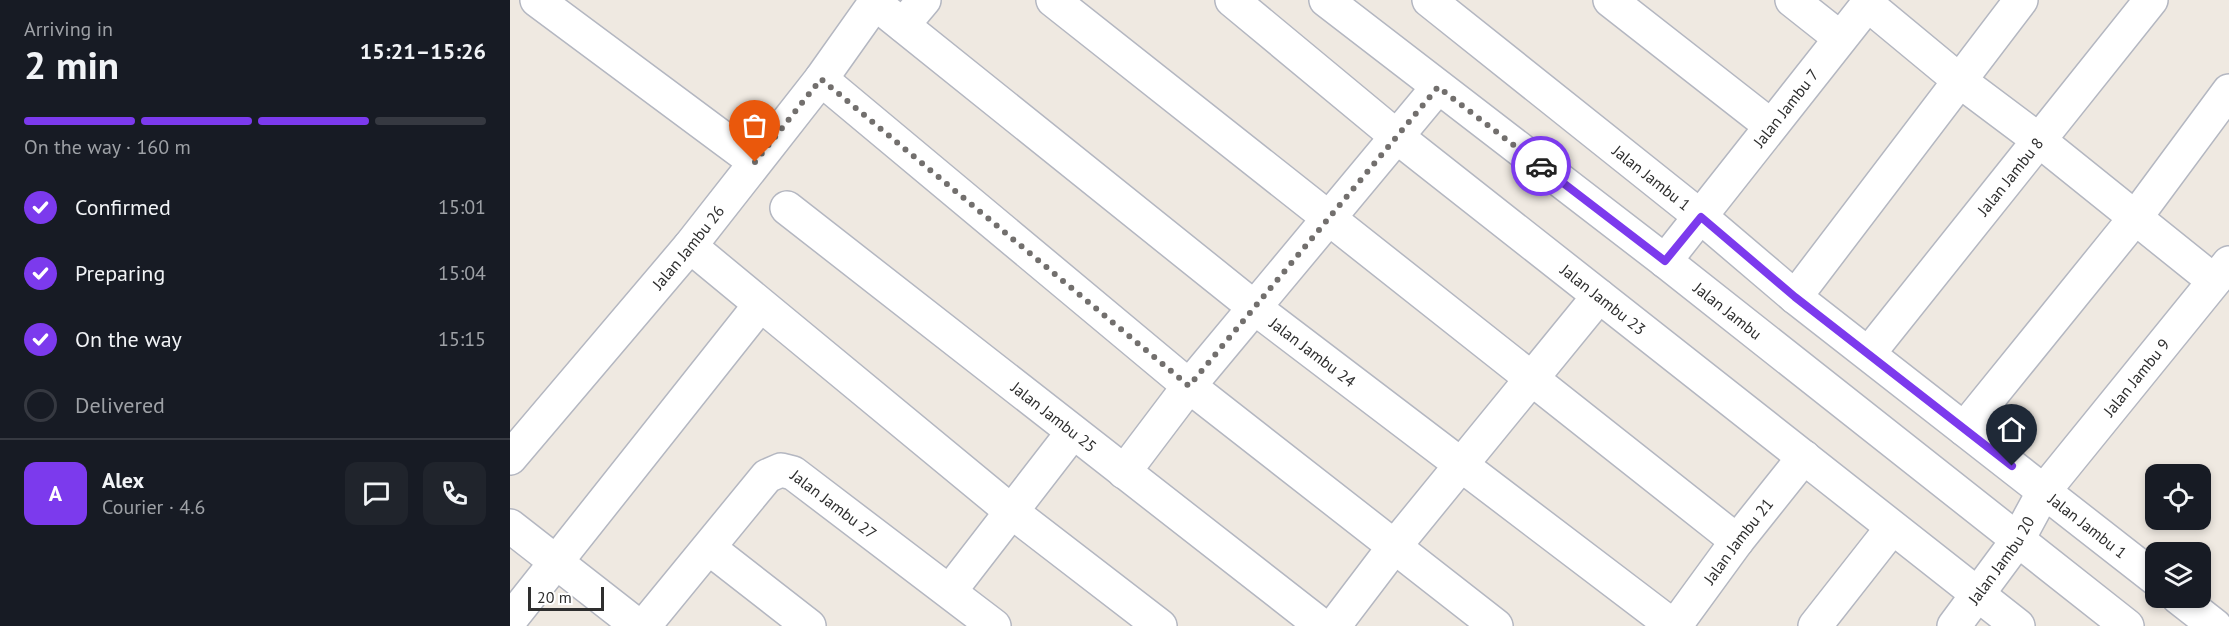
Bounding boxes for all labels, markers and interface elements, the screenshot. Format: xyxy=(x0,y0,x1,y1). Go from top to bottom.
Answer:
text: Arriving in xyxy=(24,16,113,42)
text: 15:21–15:26 xyxy=(360,37,486,65)
text: 2 min xyxy=(24,39,119,90)
street label: Jalan Jambu 7 xyxy=(1748,65,1823,152)
pin xyxy=(729,100,780,162)
icon: bag xyxy=(738,109,771,142)
street label: Jalan Jambu 8 xyxy=(1972,133,2047,220)
text: On the way · 160 m xyxy=(24,134,191,160)
courier xyxy=(1511,136,1571,196)
street label: Jalan Jambu 1 xyxy=(1608,140,1695,215)
icon: car xyxy=(1525,150,1558,183)
icon: check xyxy=(24,191,57,224)
text: Confirmed xyxy=(75,193,171,221)
text: 15:01 xyxy=(438,194,486,220)
street label: Jalan Jambu 26 xyxy=(647,201,728,294)
icon: check xyxy=(24,257,57,290)
text: Preparing xyxy=(75,259,165,287)
street label: Jalan Jambu 23 xyxy=(1556,259,1650,339)
text: 15:04 xyxy=(438,260,486,286)
street label: Jalan Jambu xyxy=(1689,277,1766,344)
street label: Jalan Jambu 24 xyxy=(1265,312,1360,391)
icon: check xyxy=(24,323,57,356)
text: On the way xyxy=(75,325,182,353)
text: 15:15 xyxy=(438,326,486,352)
street label: Jalan Jambu 9 xyxy=(2098,334,2174,421)
street label: Jalan Jambu 25 xyxy=(1007,377,1101,456)
text: Delivered xyxy=(75,391,165,419)
pin xyxy=(1986,404,2037,466)
icon: home xyxy=(1995,413,2028,446)
button: chat xyxy=(345,462,408,525)
button: phone xyxy=(423,462,486,525)
street label: Jalan Jambu 27 xyxy=(786,464,881,543)
map controls xyxy=(2145,464,2211,608)
button: locate xyxy=(2145,464,2211,530)
text: Alex xyxy=(102,466,144,494)
text: A xyxy=(49,479,62,507)
street label: Jalan Jambu 1 xyxy=(2044,488,2131,563)
text: Courier · 4.6 xyxy=(102,494,205,520)
street label: Jalan Jambu 21 xyxy=(1698,494,1777,589)
street label: Jalan Jambu 20 xyxy=(1963,513,2039,609)
button: layers xyxy=(2145,542,2211,608)
scale bar xyxy=(528,584,604,612)
text: 20 m xyxy=(537,587,572,607)

